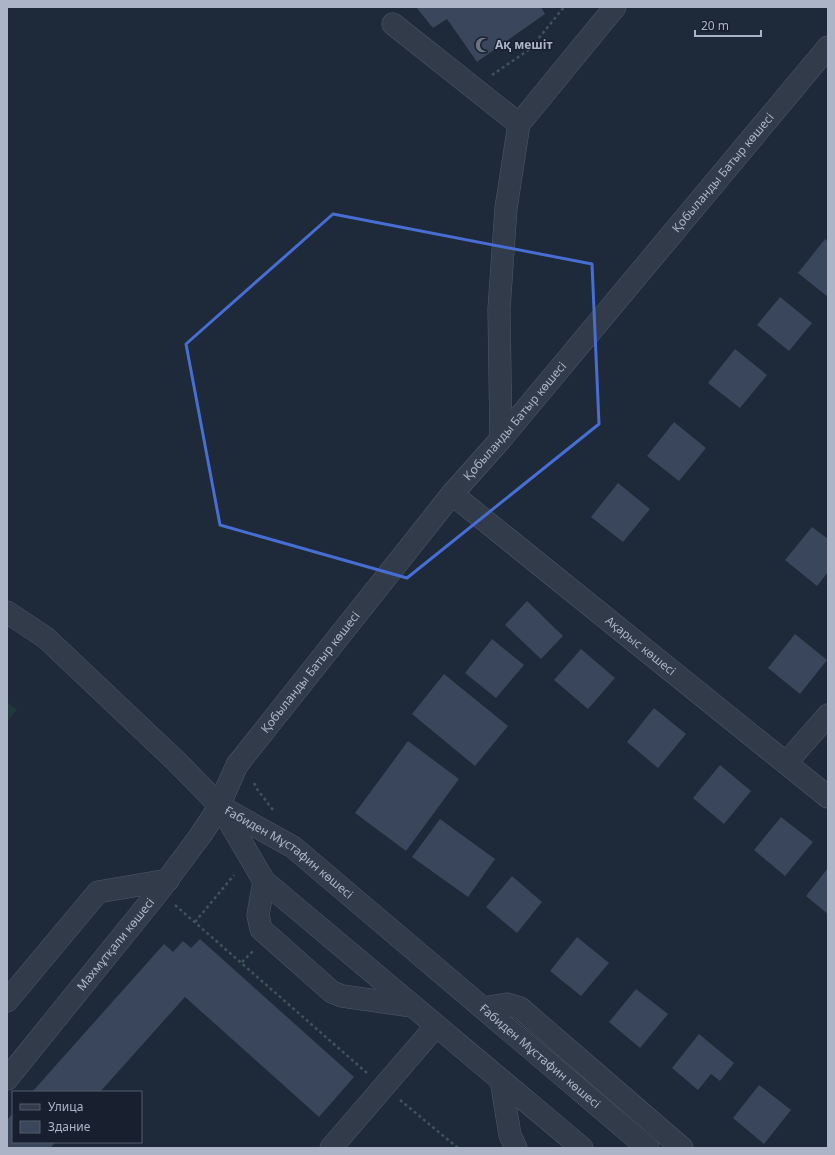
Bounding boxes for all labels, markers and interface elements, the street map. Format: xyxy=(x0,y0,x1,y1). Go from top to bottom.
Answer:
scale bar xyxy=(695,12,761,38)
text: 20 m xyxy=(701,17,729,34)
mosque icon: Ақ мешіт xyxy=(474,36,492,54)
place label: Ақ мешіт xyxy=(495,36,553,53)
street label: Қобыланды Батыр көшесі xyxy=(668,109,778,236)
street label: Қобыланды Батыр көшесі xyxy=(459,358,570,484)
street label: Қобыланды Батыр көшесі xyxy=(256,608,364,737)
street label: Ақарыс көшесі xyxy=(602,612,680,679)
street label: Ғабиден Мұстафин көшесі xyxy=(222,802,357,902)
street label: Махмұтқали көшесі xyxy=(73,894,158,994)
street label: Ғабиден Мұстафин көшесі xyxy=(476,1000,604,1112)
legend xyxy=(12,1091,142,1143)
text: Улица xyxy=(48,1098,83,1115)
text: Здание xyxy=(48,1118,91,1135)

